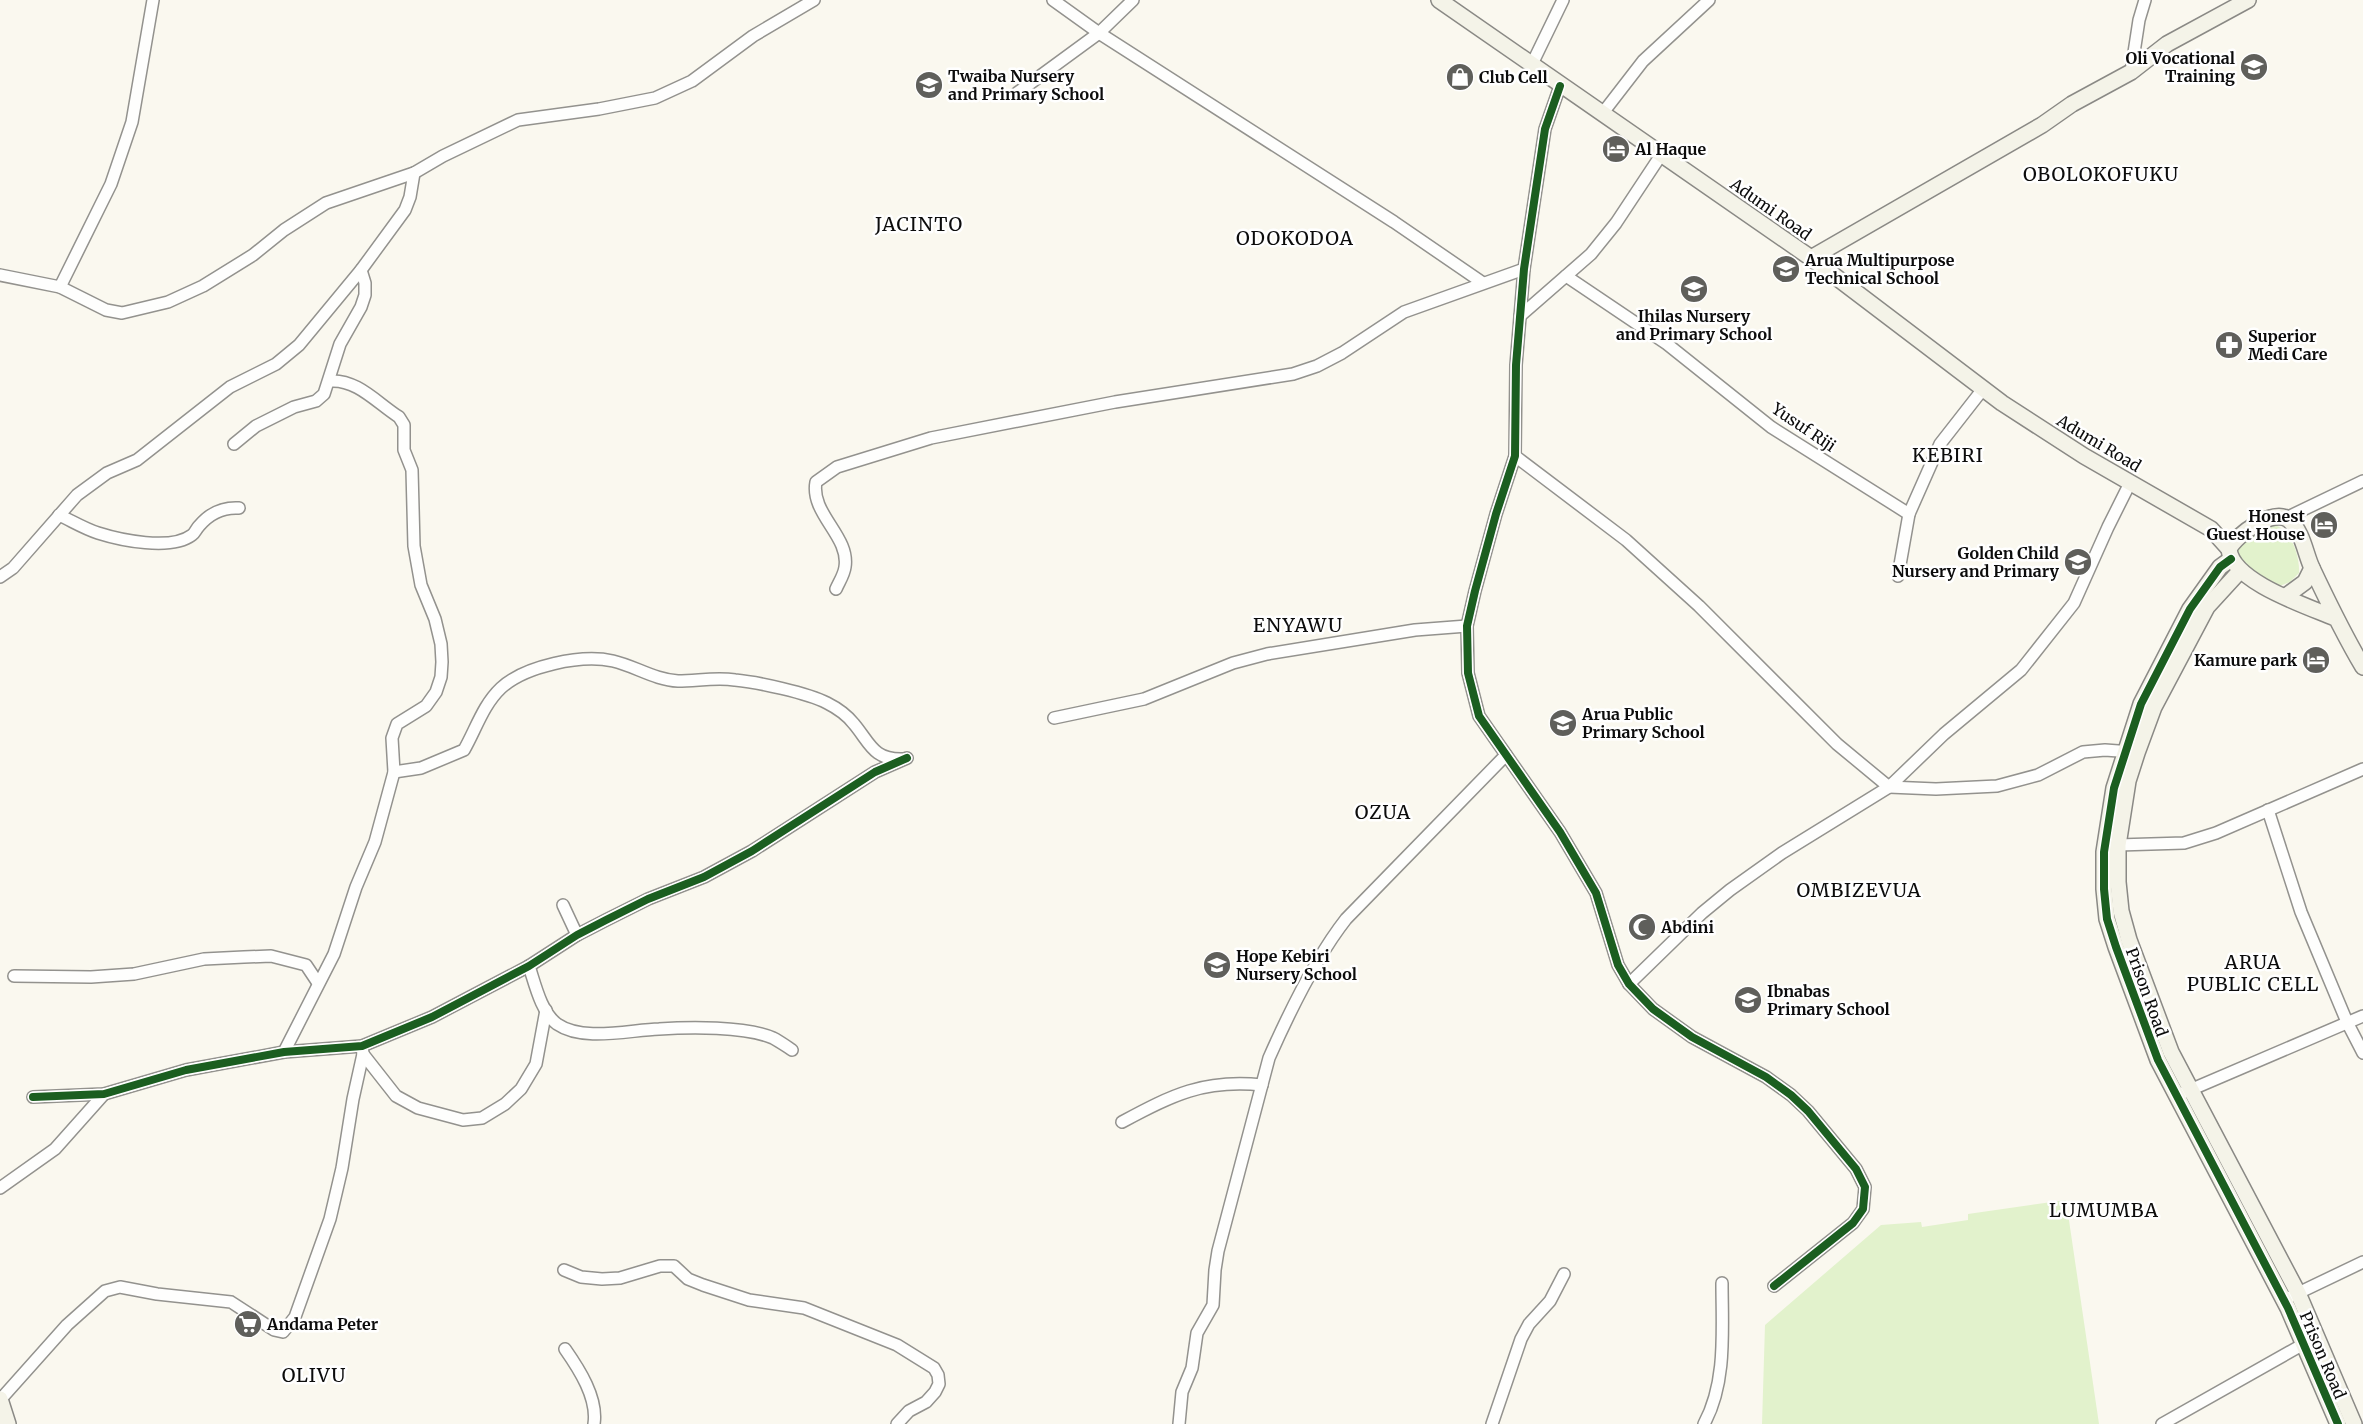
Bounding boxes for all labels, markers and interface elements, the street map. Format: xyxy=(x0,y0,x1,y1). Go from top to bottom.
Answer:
place label: Oli Vocational Training xyxy=(2126,48,2235,86)
school or university icon: Oli Vocational Training xyxy=(2239,52,2269,82)
shop icon: Club Cell xyxy=(1445,62,1475,92)
place label: Twaiba Nursery and Primary School xyxy=(948,66,1104,104)
place label: Club Cell xyxy=(1479,67,1548,87)
school or university icon: Twaiba Nursery and Primary School xyxy=(914,70,944,100)
hotel icon: Al Haque xyxy=(1601,134,1631,164)
place label: Al Haque xyxy=(1634,139,1706,159)
district label: OBOLOKOFUKU xyxy=(2023,162,2179,186)
street label: Adumi Road xyxy=(1726,173,1816,244)
district label: JACINTO xyxy=(874,212,963,236)
district label: ODOKODOA xyxy=(1236,226,1354,250)
place label: Arua Multipurpose Technical School xyxy=(1804,250,1955,288)
school or university icon: Arua Multipurpose Technical School xyxy=(1771,254,1801,284)
school or university icon: Ihilas Nursery and Primary School xyxy=(1679,274,1709,304)
place label: Ihilas Nursery and Primary School xyxy=(1616,306,1772,344)
place label: Superior Medi Care xyxy=(2248,326,2328,364)
pharmacy icon: Superior Medi Care xyxy=(2214,330,2244,360)
street label: Yusuf Riji xyxy=(1767,398,1840,456)
street label: Adumi Road xyxy=(2053,410,2145,476)
district label: KEBIRI xyxy=(1912,443,1984,467)
place label: Honest Guest House xyxy=(2206,506,2306,544)
hotel icon: Honest Guest House xyxy=(2309,510,2339,540)
place label: Golden Child Nursery and Primary xyxy=(1892,543,2060,581)
school or university icon: Golden Child Nursery and Primary xyxy=(2063,547,2093,577)
district label: ENYAWU xyxy=(1253,613,1343,637)
hotel icon: Kamure park xyxy=(2301,645,2331,675)
place label: Kamure park xyxy=(2194,650,2298,670)
place label: Arua Public Primary School xyxy=(1581,704,1705,742)
school or university icon: Arua Public Primary School xyxy=(1548,708,1578,738)
district label: OZUA xyxy=(1355,800,1411,824)
district label: OMBIZEVUA xyxy=(1796,878,1922,902)
mosque icon: Abdini xyxy=(1627,912,1657,942)
place label: Abdini xyxy=(1660,917,1714,937)
street label: Prison Road xyxy=(2122,945,2172,1039)
place label: Hope Kebiri Nursery School xyxy=(1236,946,1357,984)
school or university icon: Hope Kebiri Nursery School xyxy=(1202,950,1232,980)
district label: ARUA PUBLIC CELL xyxy=(2187,950,2319,996)
place label: Ibnabas Primary School xyxy=(1767,981,1890,1019)
school or university icon: Ibnabas Primary School xyxy=(1733,985,1763,1015)
district label: LUMUMBA xyxy=(2049,1198,2159,1222)
street label: Prison Road xyxy=(2296,1308,2351,1402)
supermarket icon: Andama Peter xyxy=(233,1309,263,1339)
place label: Andama Peter xyxy=(266,1314,379,1334)
district label: OLIVU xyxy=(282,1363,346,1387)

